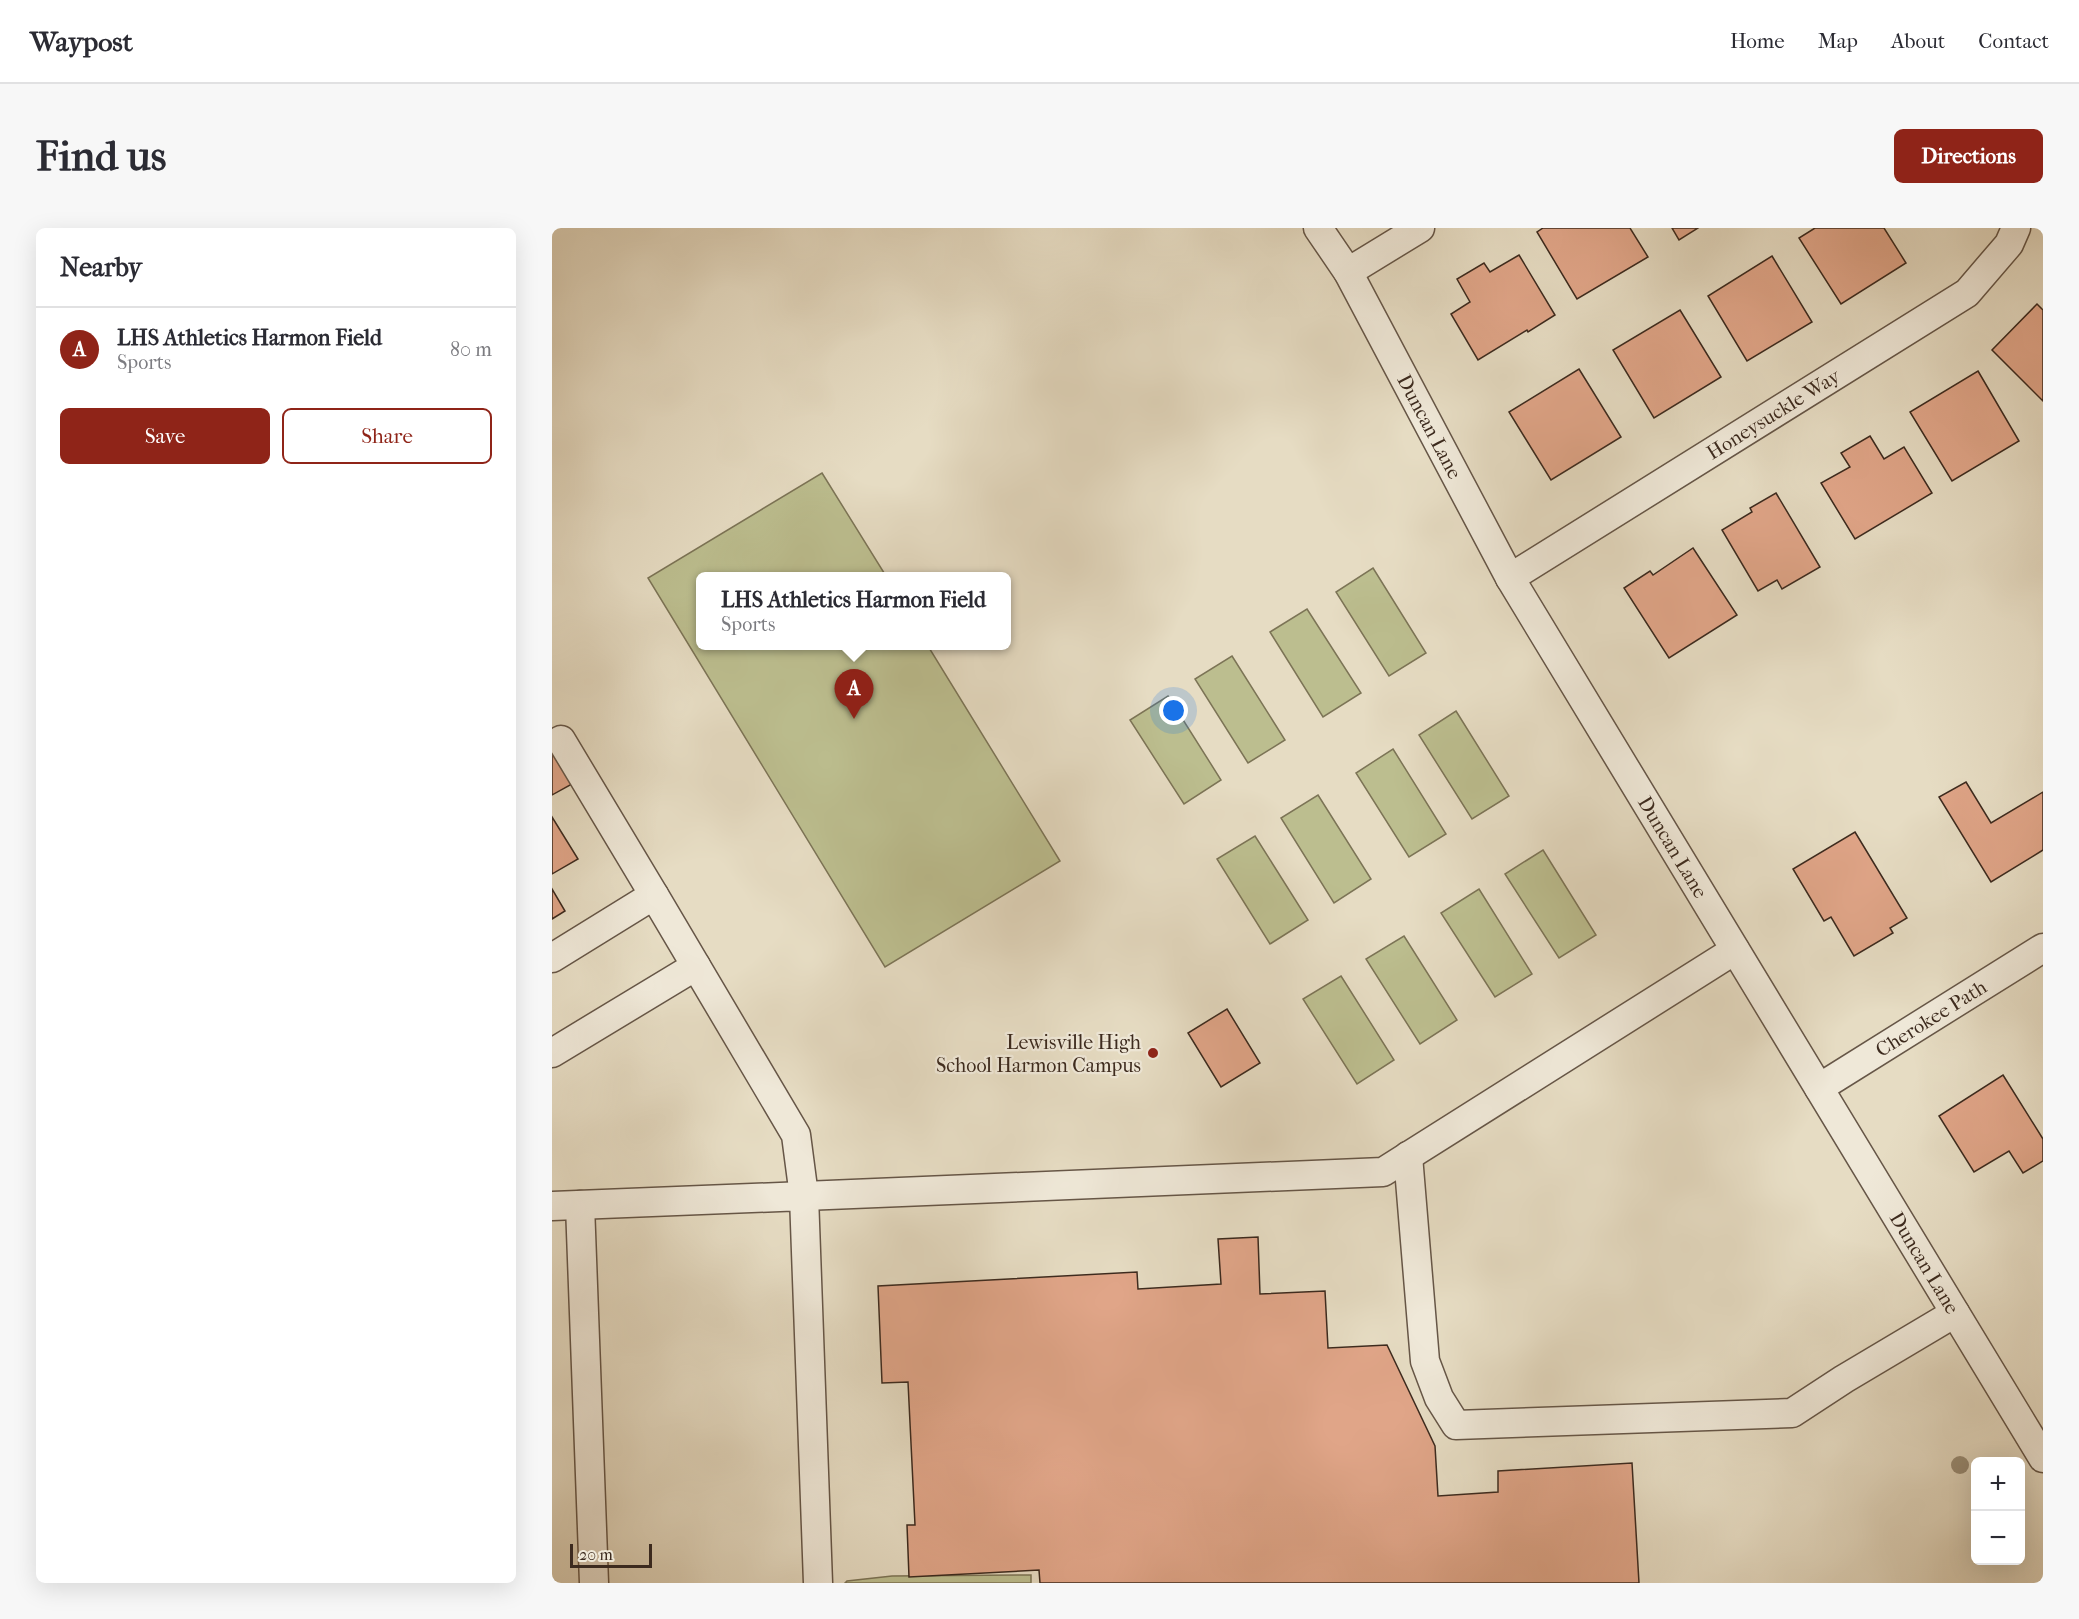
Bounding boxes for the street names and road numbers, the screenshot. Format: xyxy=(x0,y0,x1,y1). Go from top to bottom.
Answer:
street label: Honeysuckle Way xyxy=(1703,364,1845,464)
street label: Duncan Lane xyxy=(1392,371,1466,483)
street label: Duncan Lane xyxy=(1633,792,1712,902)
street label: Cherokee Path xyxy=(1871,975,1992,1062)
street label: Duncan Lane xyxy=(1885,1208,1964,1318)

